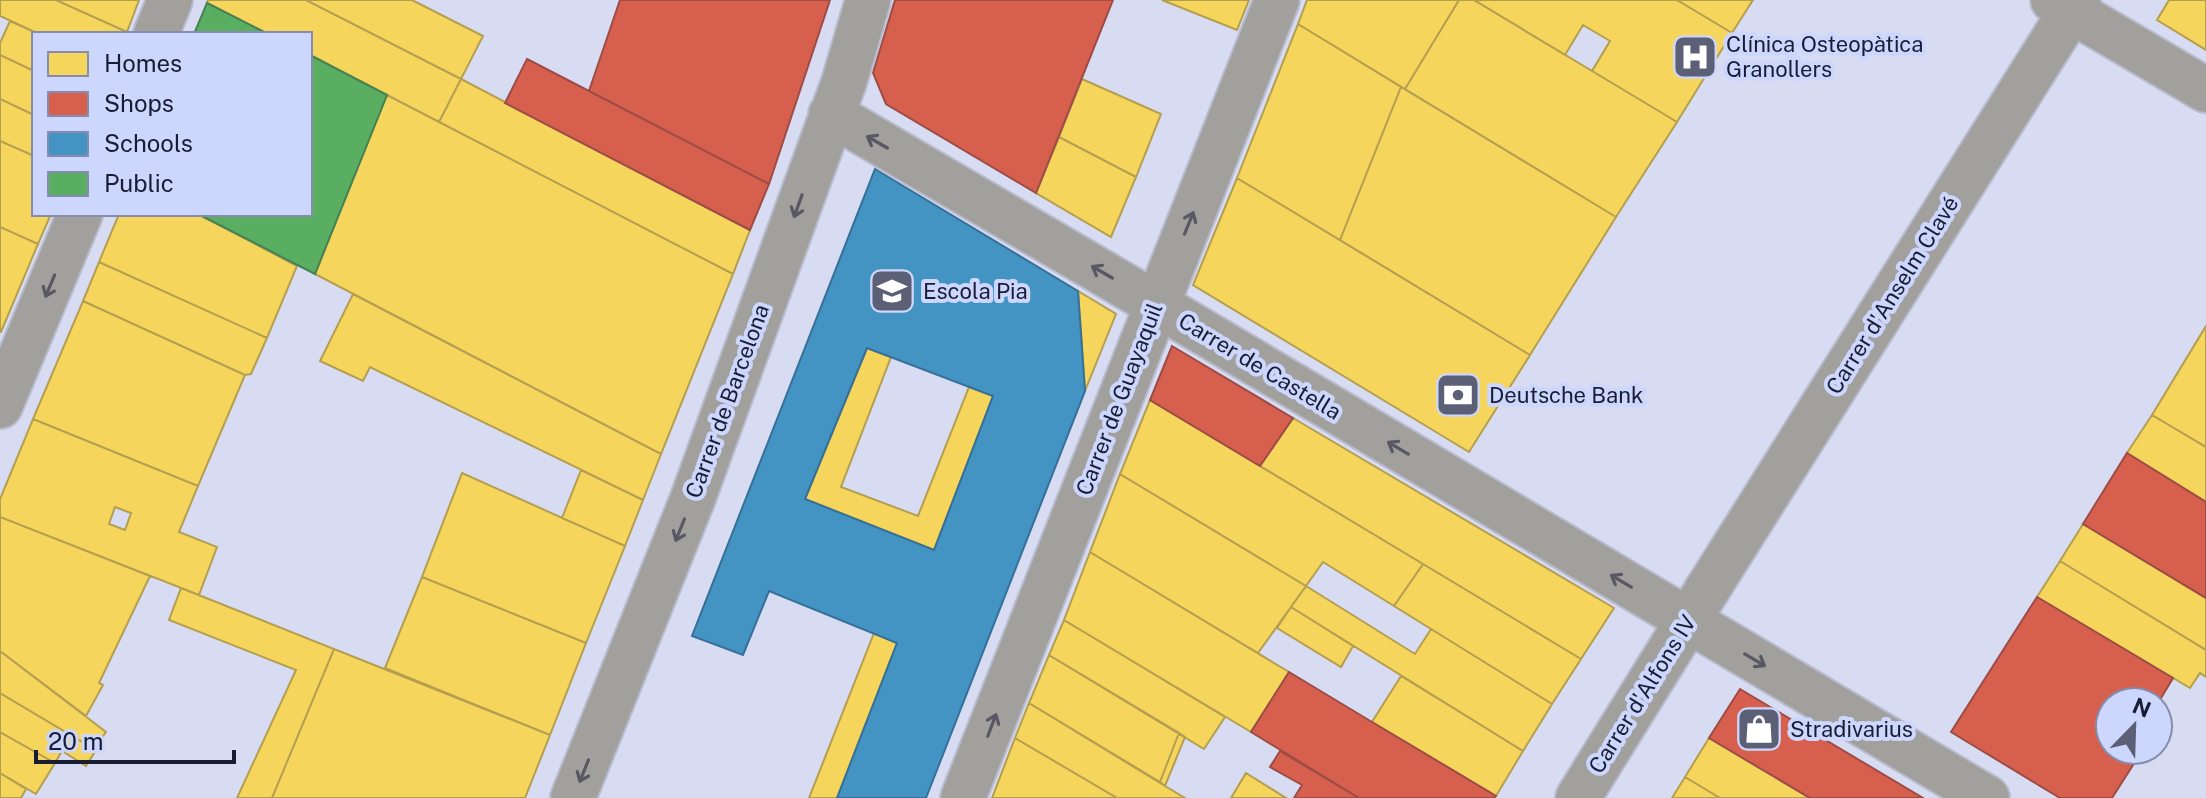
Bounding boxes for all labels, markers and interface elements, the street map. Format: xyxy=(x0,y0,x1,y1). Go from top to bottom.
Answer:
place label: Clínica Osteopàtica Granollers xyxy=(1726,31,1923,82)
legend xyxy=(32,32,312,216)
hospital icon: Clínica Osteopàtica Granollers xyxy=(1671,33,1719,81)
text: Homes xyxy=(104,49,182,77)
text: Shops xyxy=(104,89,174,117)
text: Schools xyxy=(104,129,193,157)
one-way arrow xyxy=(866,134,889,150)
text: Public xyxy=(104,169,174,197)
street label: Carrer d'Anselm Clavé xyxy=(1820,191,1964,399)
one-way arrow xyxy=(789,193,804,218)
one-way arrow xyxy=(1182,211,1197,235)
one-way arrow xyxy=(1091,264,1114,280)
school or university icon: Escola Pia xyxy=(868,267,916,315)
one-way arrow xyxy=(42,273,57,298)
place label: Escola Pia xyxy=(923,278,1028,304)
street label: Carrer de Guayaquil xyxy=(1070,299,1168,499)
street label: Carrer de Barcelona xyxy=(680,301,774,501)
street label: Carrer de Castella xyxy=(1174,307,1346,425)
bank icon: Deutsche Bank xyxy=(1434,371,1482,419)
place label: Deutsche Bank xyxy=(1489,382,1643,408)
one-way arrow xyxy=(1387,440,1410,456)
one-way arrow xyxy=(672,517,686,542)
one-way arrow xyxy=(1610,573,1633,589)
street label: Carrer d'Alfons IV xyxy=(1583,610,1701,778)
one-way arrow xyxy=(1743,653,1766,669)
north arrow xyxy=(2094,686,2174,766)
text: N xyxy=(2129,692,2155,723)
shop icon: Stradivarius xyxy=(1735,705,1783,753)
one-way arrow xyxy=(986,713,1000,738)
scale bar xyxy=(36,714,234,764)
place label: Stradivarius xyxy=(1790,716,1913,742)
text: 20 m xyxy=(48,727,104,755)
one-way arrow xyxy=(576,758,590,783)

